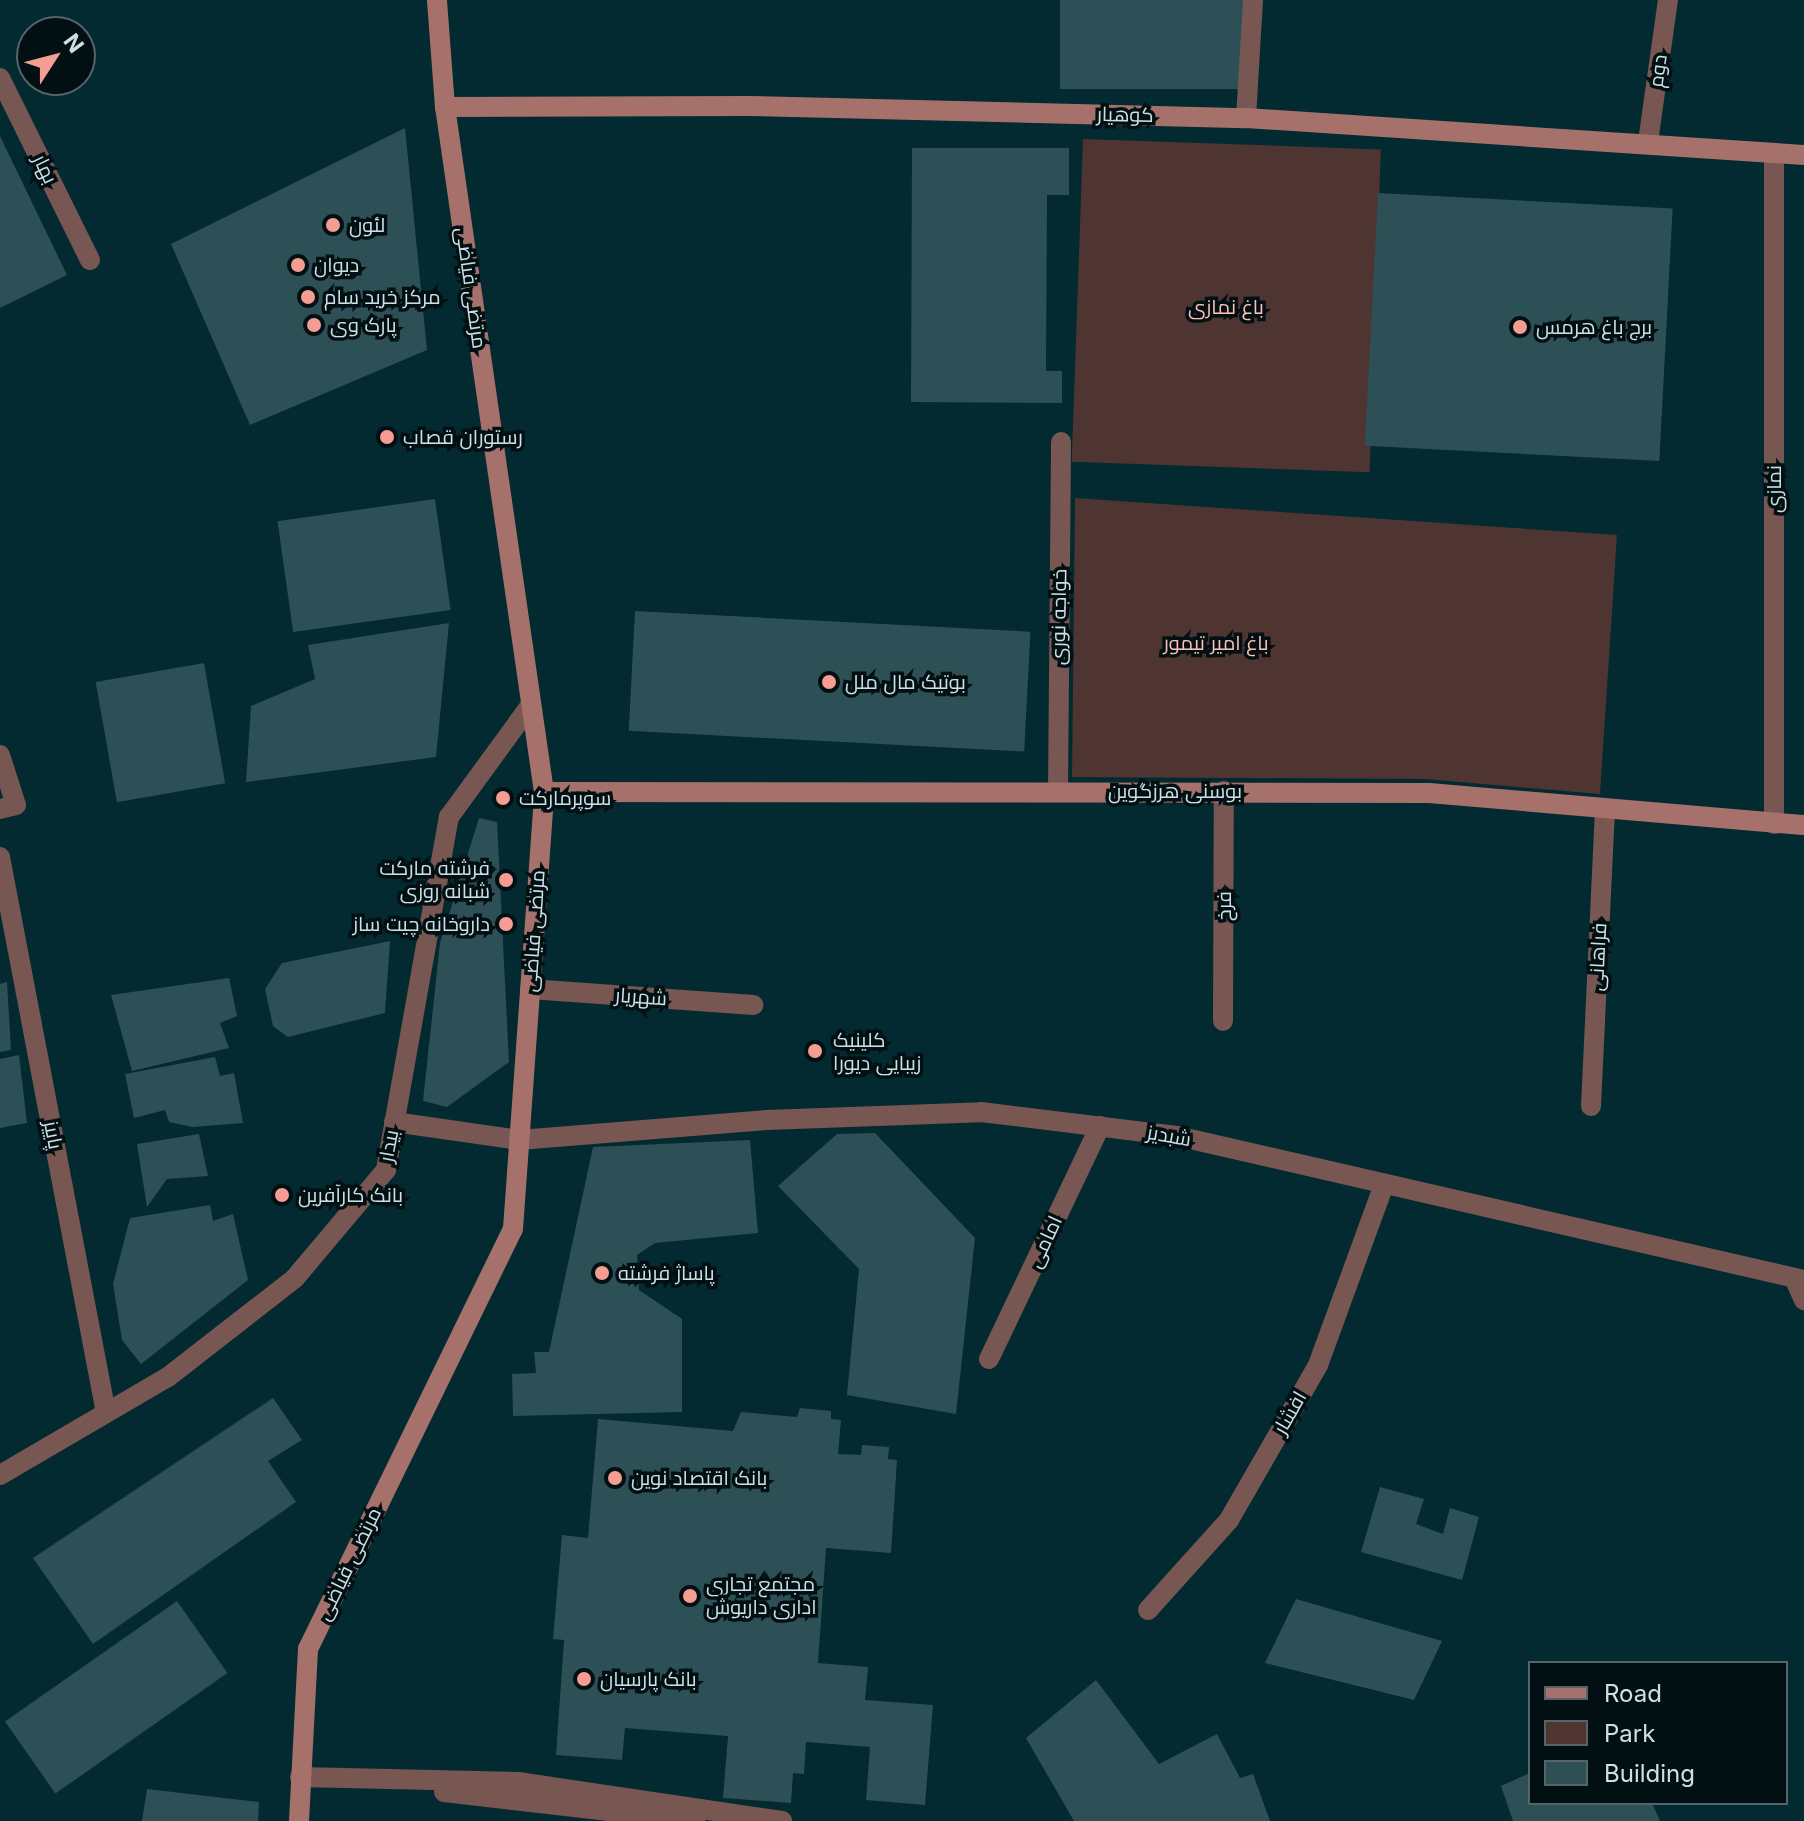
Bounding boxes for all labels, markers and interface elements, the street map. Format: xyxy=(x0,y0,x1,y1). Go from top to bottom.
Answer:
north arrow xyxy=(16,16,96,96)
text: N xyxy=(58,29,89,57)
street label: دوم xyxy=(1644,53,1672,89)
street label: کوهیار xyxy=(1096,103,1154,127)
street label: بهار xyxy=(28,150,62,188)
place label: لئون xyxy=(349,213,385,237)
marker: لئون xyxy=(324,216,342,234)
street label: مرتضی فیاضی xyxy=(451,226,491,350)
place label: دیوان xyxy=(314,253,359,277)
marker: دیوان xyxy=(289,256,307,274)
place label: مرکز خرید سام xyxy=(324,285,441,309)
marker: مرکز خرید سام xyxy=(299,288,317,306)
park label: باغ نمازی xyxy=(1188,295,1264,319)
place label: پارک وی xyxy=(330,313,397,337)
place label: برج باغ هرمس xyxy=(1536,315,1652,339)
marker: پارک وی xyxy=(305,316,323,334)
marker: برج باغ هرمس xyxy=(1511,318,1529,336)
place label: رستوران قصاب xyxy=(403,425,523,449)
marker: رستوران قصاب xyxy=(378,428,396,446)
street label: نمازی xyxy=(1762,465,1786,513)
street label: خواجه نوری xyxy=(1046,569,1072,665)
park label: باغ امیر تیمور xyxy=(1163,631,1269,655)
place label: بوتیک مال ملل xyxy=(845,670,966,694)
marker: بوتیک مال ملل xyxy=(820,673,838,691)
street label: بوسنی هرزگوین xyxy=(1108,779,1242,803)
place label: سوپرمارکت xyxy=(519,786,611,810)
marker: سوپرمارکت xyxy=(494,789,512,807)
place label: فرشته مارکت شبانه روزی xyxy=(379,856,490,903)
street label: مرتضی فیاضی xyxy=(518,869,550,993)
marker: فرشته مارکت شبانه روزی xyxy=(497,871,515,889)
street label: فرخ xyxy=(1212,891,1236,921)
place label: داروخانه چیت ساز xyxy=(353,912,490,936)
marker: داروخانه چیت ساز xyxy=(497,915,515,933)
street label: فراهانی xyxy=(1584,922,1612,992)
street label: شهریار xyxy=(614,983,668,1011)
place label: کلینیک زیبایی دیورا xyxy=(833,1028,921,1075)
marker: کلینیک زیبایی دیورا xyxy=(804,1040,826,1062)
street label: پاییز xyxy=(39,1119,67,1151)
street label: شبدیز xyxy=(1145,1120,1193,1152)
street label: بیدار xyxy=(374,1128,404,1164)
place label: بانک کارآفرین xyxy=(298,1183,403,1207)
marker: بانک کارآفرین xyxy=(273,1186,291,1204)
street label: امامی xyxy=(1023,1212,1067,1272)
place label: پاساژ فرشته xyxy=(618,1261,715,1285)
marker: پاساژ فرشته xyxy=(593,1264,611,1282)
street label: افشار xyxy=(1268,1387,1312,1439)
place label: بانک اقتصاد نوین xyxy=(631,1466,767,1490)
marker: بانک اقتصاد نوین xyxy=(606,1469,624,1487)
street label: مرتضی فیاضی xyxy=(311,1504,387,1624)
place label: مجتمع تجاری اداری داریوش xyxy=(706,1572,817,1619)
marker: مجتمع تجاری اداری داریوش xyxy=(681,1587,699,1605)
legend xyxy=(1528,1661,1788,1805)
place label: بانک پارسیان xyxy=(600,1667,697,1691)
marker: بانک پارسیان xyxy=(575,1670,593,1688)
text: Road xyxy=(1604,1679,1662,1708)
text: Park xyxy=(1604,1719,1655,1748)
text: Building xyxy=(1604,1759,1695,1788)

